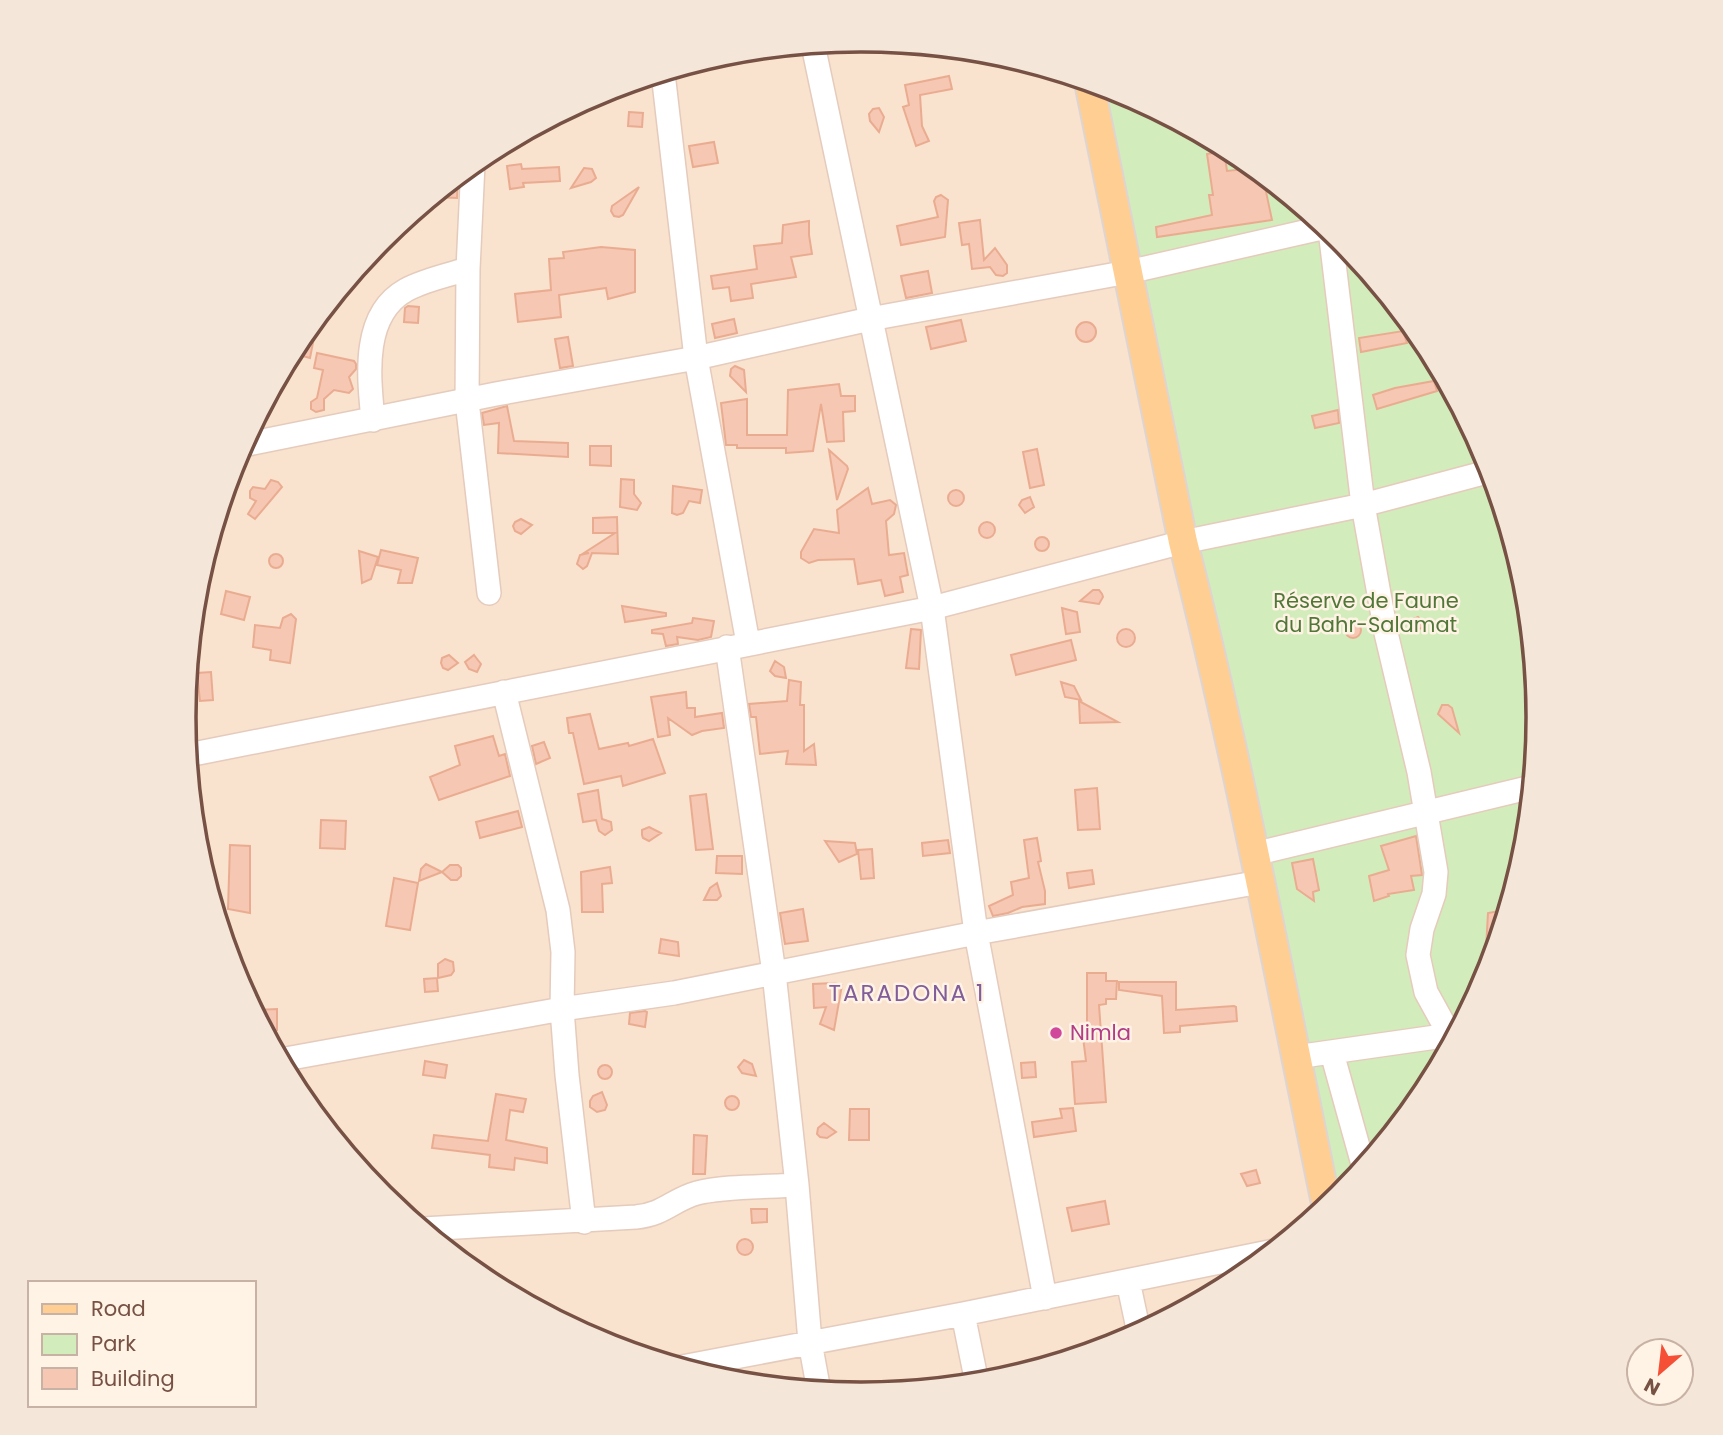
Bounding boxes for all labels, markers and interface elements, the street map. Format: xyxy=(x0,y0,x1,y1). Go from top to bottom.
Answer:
park label: Réserve de Faune du Bahr-Salamat xyxy=(1273,586,1459,639)
district label: TARADONA 1 xyxy=(829,977,985,1009)
place label: Nimla xyxy=(1070,1018,1131,1047)
marker: Nimla xyxy=(1048,1025,1064,1041)
legend xyxy=(28,1281,256,1407)
text: Road xyxy=(91,1294,146,1323)
text: Park xyxy=(91,1329,136,1358)
north arrow xyxy=(1625,1337,1695,1407)
text: Building xyxy=(91,1364,175,1393)
text: N xyxy=(1640,1371,1665,1402)

